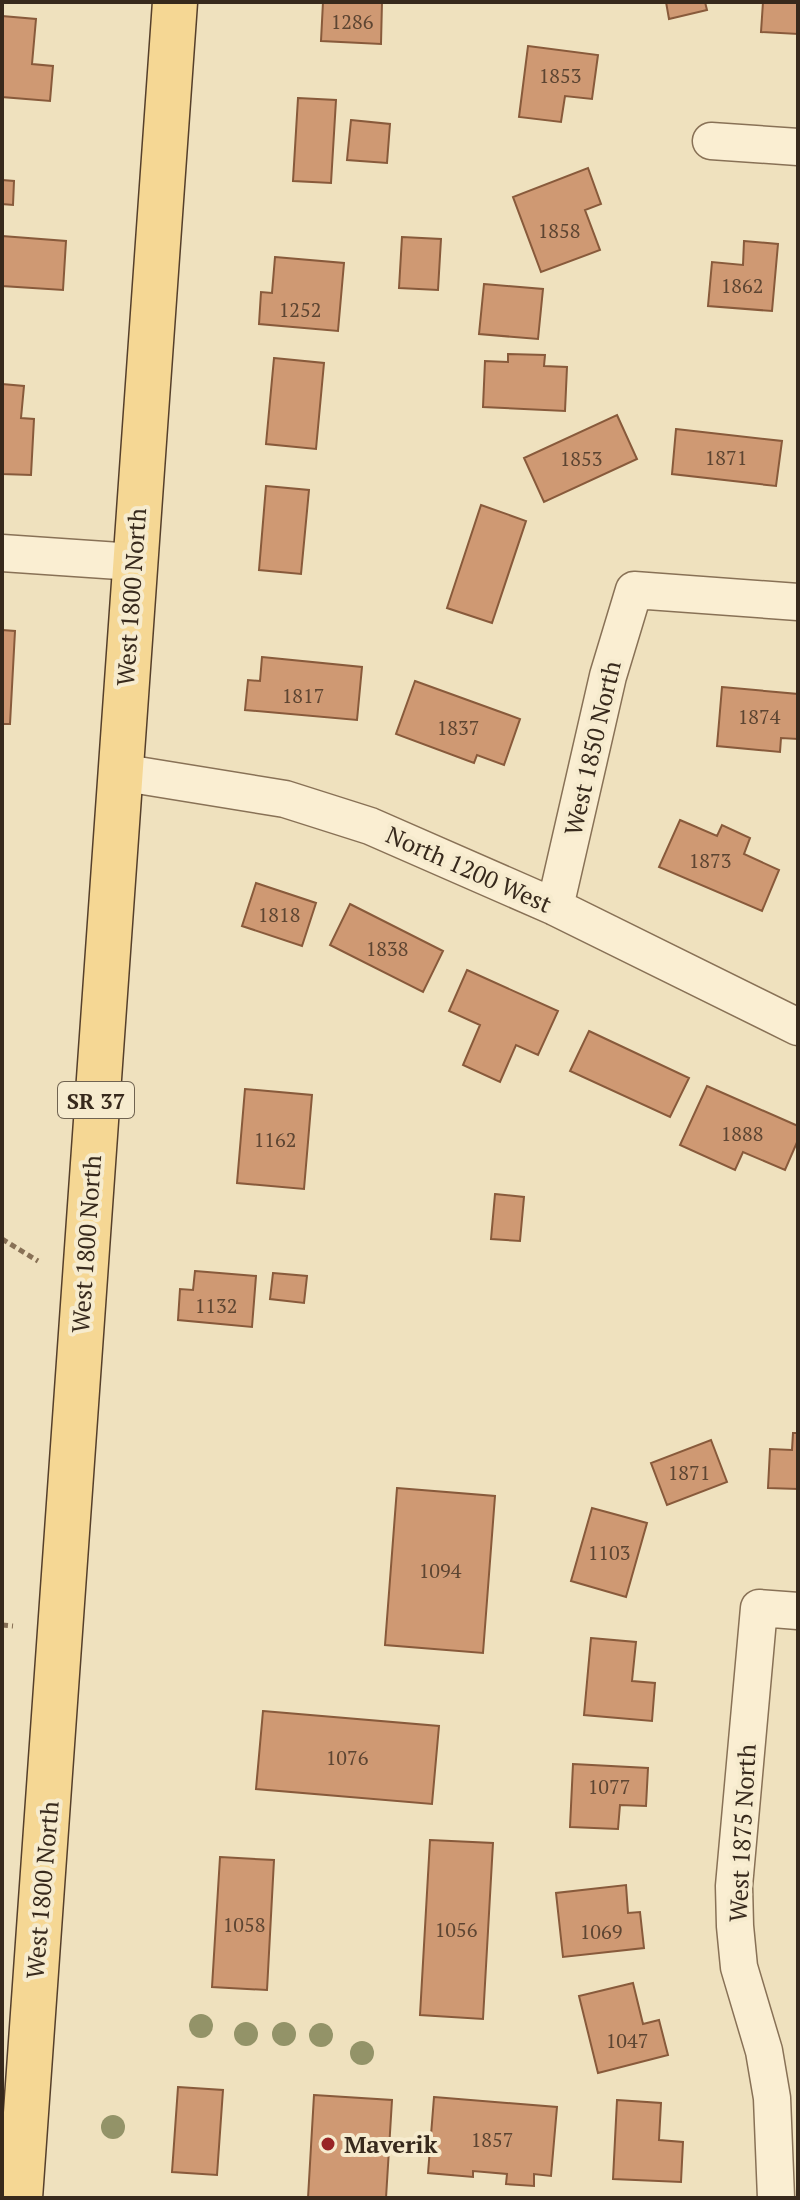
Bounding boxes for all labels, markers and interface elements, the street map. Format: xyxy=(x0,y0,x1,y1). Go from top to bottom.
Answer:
house number: 1286 xyxy=(331,8,374,35)
house number: 1853 xyxy=(539,62,581,89)
house number: 1858 xyxy=(538,217,580,244)
house number: 1862 xyxy=(721,272,763,299)
house number: 1252 xyxy=(279,296,321,323)
house number: 1871 xyxy=(705,444,747,471)
house number: 1853 xyxy=(560,445,602,472)
street label: West 1800 North xyxy=(109,507,153,687)
street label: West 1850 North xyxy=(556,658,628,838)
house number: 1817 xyxy=(282,682,324,709)
house number: 1874 xyxy=(738,703,781,730)
house number: 1837 xyxy=(437,714,479,741)
street label: North 1200 West xyxy=(381,818,557,920)
house number: 1873 xyxy=(689,847,731,874)
house number: 1818 xyxy=(258,901,300,928)
house number: 1838 xyxy=(366,935,408,962)
road number: SR 37 xyxy=(58,1082,134,1118)
house number: 1888 xyxy=(721,1120,763,1147)
house number: 1162 xyxy=(254,1126,296,1153)
street label: West 1800 North xyxy=(64,1154,108,1334)
house number: 1132 xyxy=(195,1292,237,1319)
house number: 1871 xyxy=(668,1459,710,1486)
house number: 1103 xyxy=(588,1539,630,1566)
house number: 1094 xyxy=(419,1557,462,1584)
street label: West 1875 North xyxy=(721,1743,763,1923)
house number: 1076 xyxy=(326,1744,369,1771)
house number: 1077 xyxy=(588,1773,630,1800)
street label: West 1800 North xyxy=(18,1800,66,1980)
house number: 1058 xyxy=(223,1911,265,1938)
house number: 1056 xyxy=(435,1916,478,1943)
house number: 1069 xyxy=(580,1918,622,1945)
house number: 1047 xyxy=(606,2027,648,2054)
house number: 1857 xyxy=(471,2126,513,2153)
place label: Maverik xyxy=(344,2128,437,2160)
marker: Maverik xyxy=(319,2135,337,2153)

